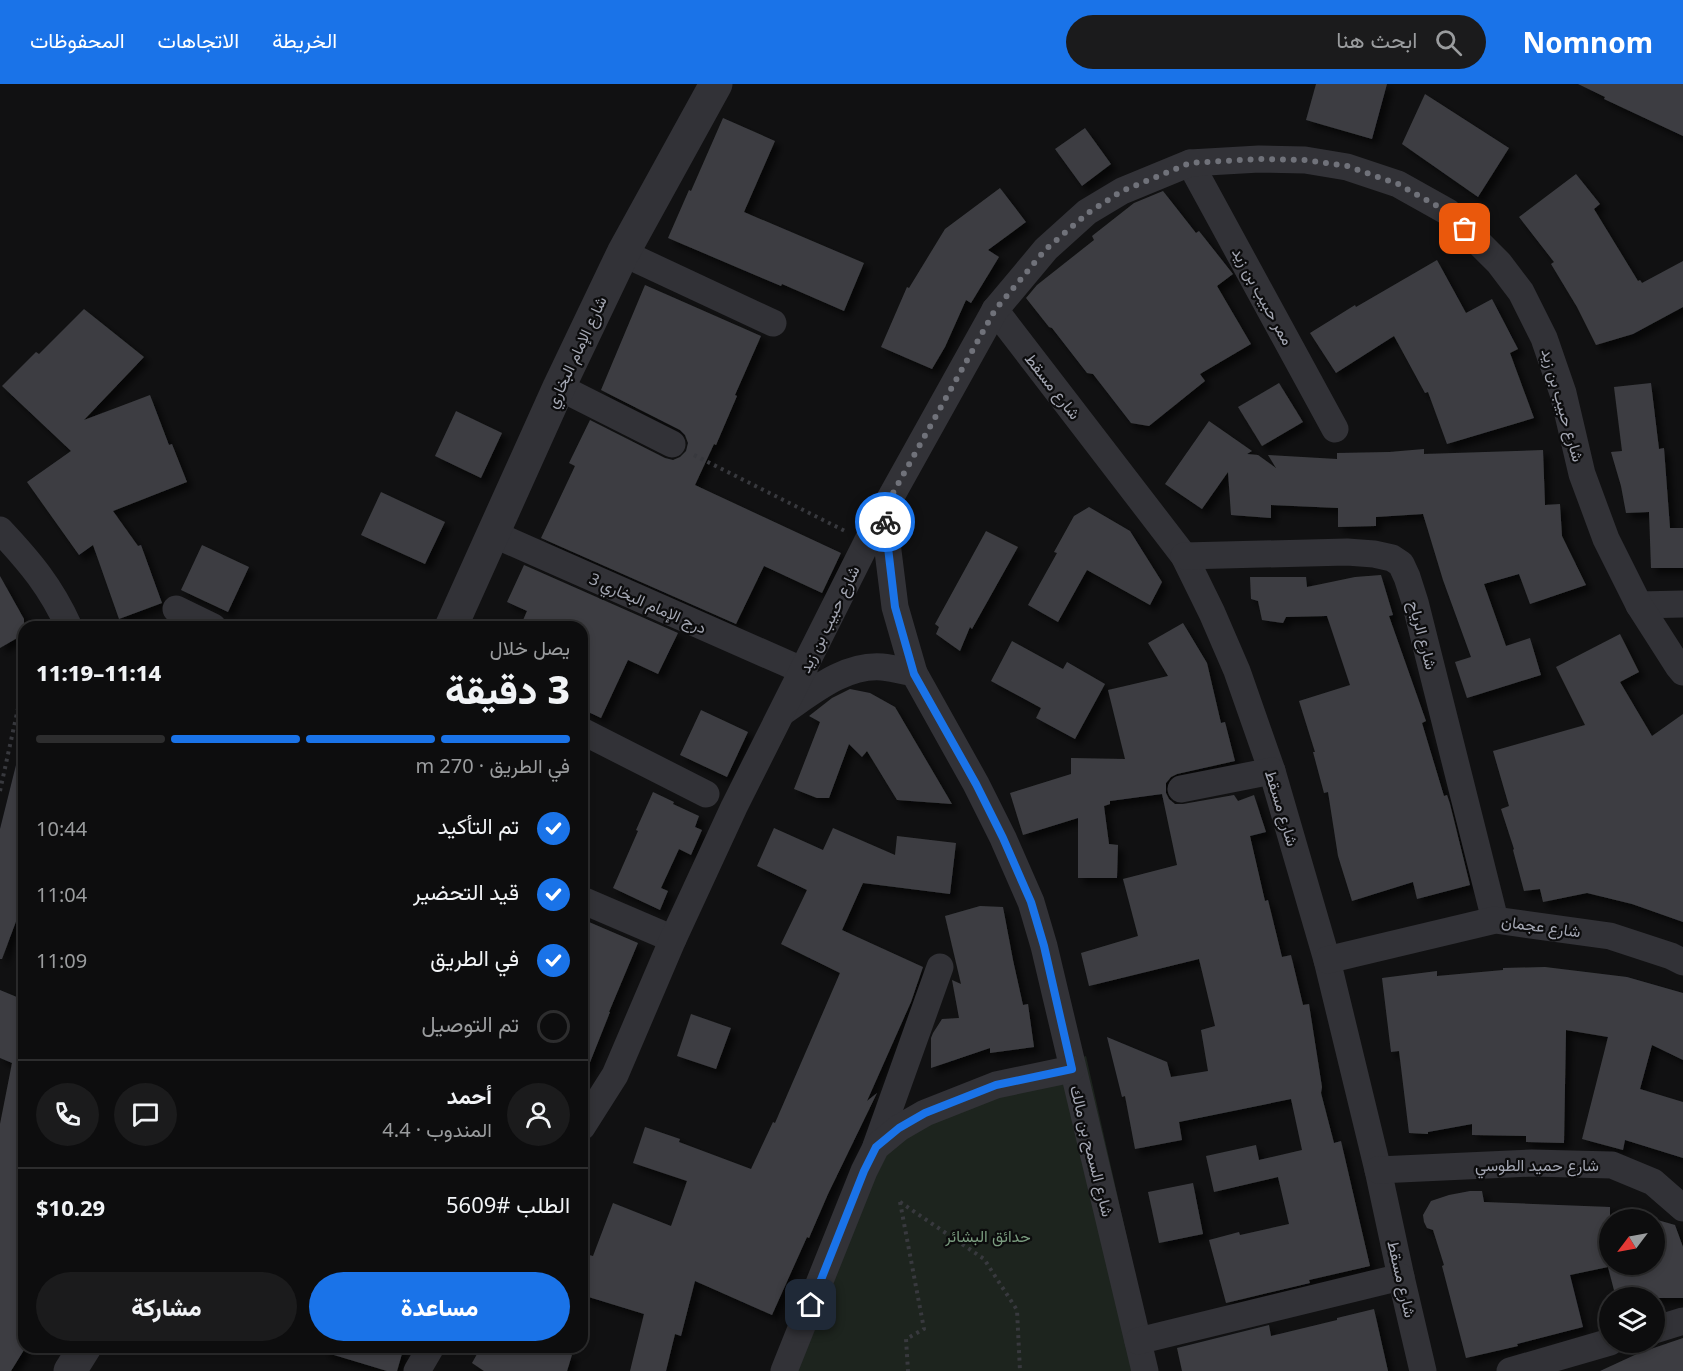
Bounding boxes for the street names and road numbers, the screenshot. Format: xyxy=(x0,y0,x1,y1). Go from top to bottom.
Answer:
street label: ممر حبيب بن زيد xyxy=(1227,243,1299,349)
street label: شارع الإمام البخاري xyxy=(540,292,614,413)
street label: شارع حبيب بن زيد xyxy=(1535,346,1590,464)
street label: شارع مسقط xyxy=(1019,348,1086,424)
street label: شارع حبيب بن زيد xyxy=(794,562,865,677)
street label: درج الإمام البخاري 3 xyxy=(585,567,710,641)
street label: شارع الرياح xyxy=(1402,598,1443,672)
street label: شارع مسقط xyxy=(1259,767,1304,849)
street label: شارع عجمان xyxy=(1500,910,1582,943)
street label: شارع السمح بن مالك xyxy=(1064,1083,1119,1219)
street label: شارع حميد الطوسي xyxy=(1475,1154,1599,1179)
street label: شارع مسقط xyxy=(1381,1238,1422,1320)

